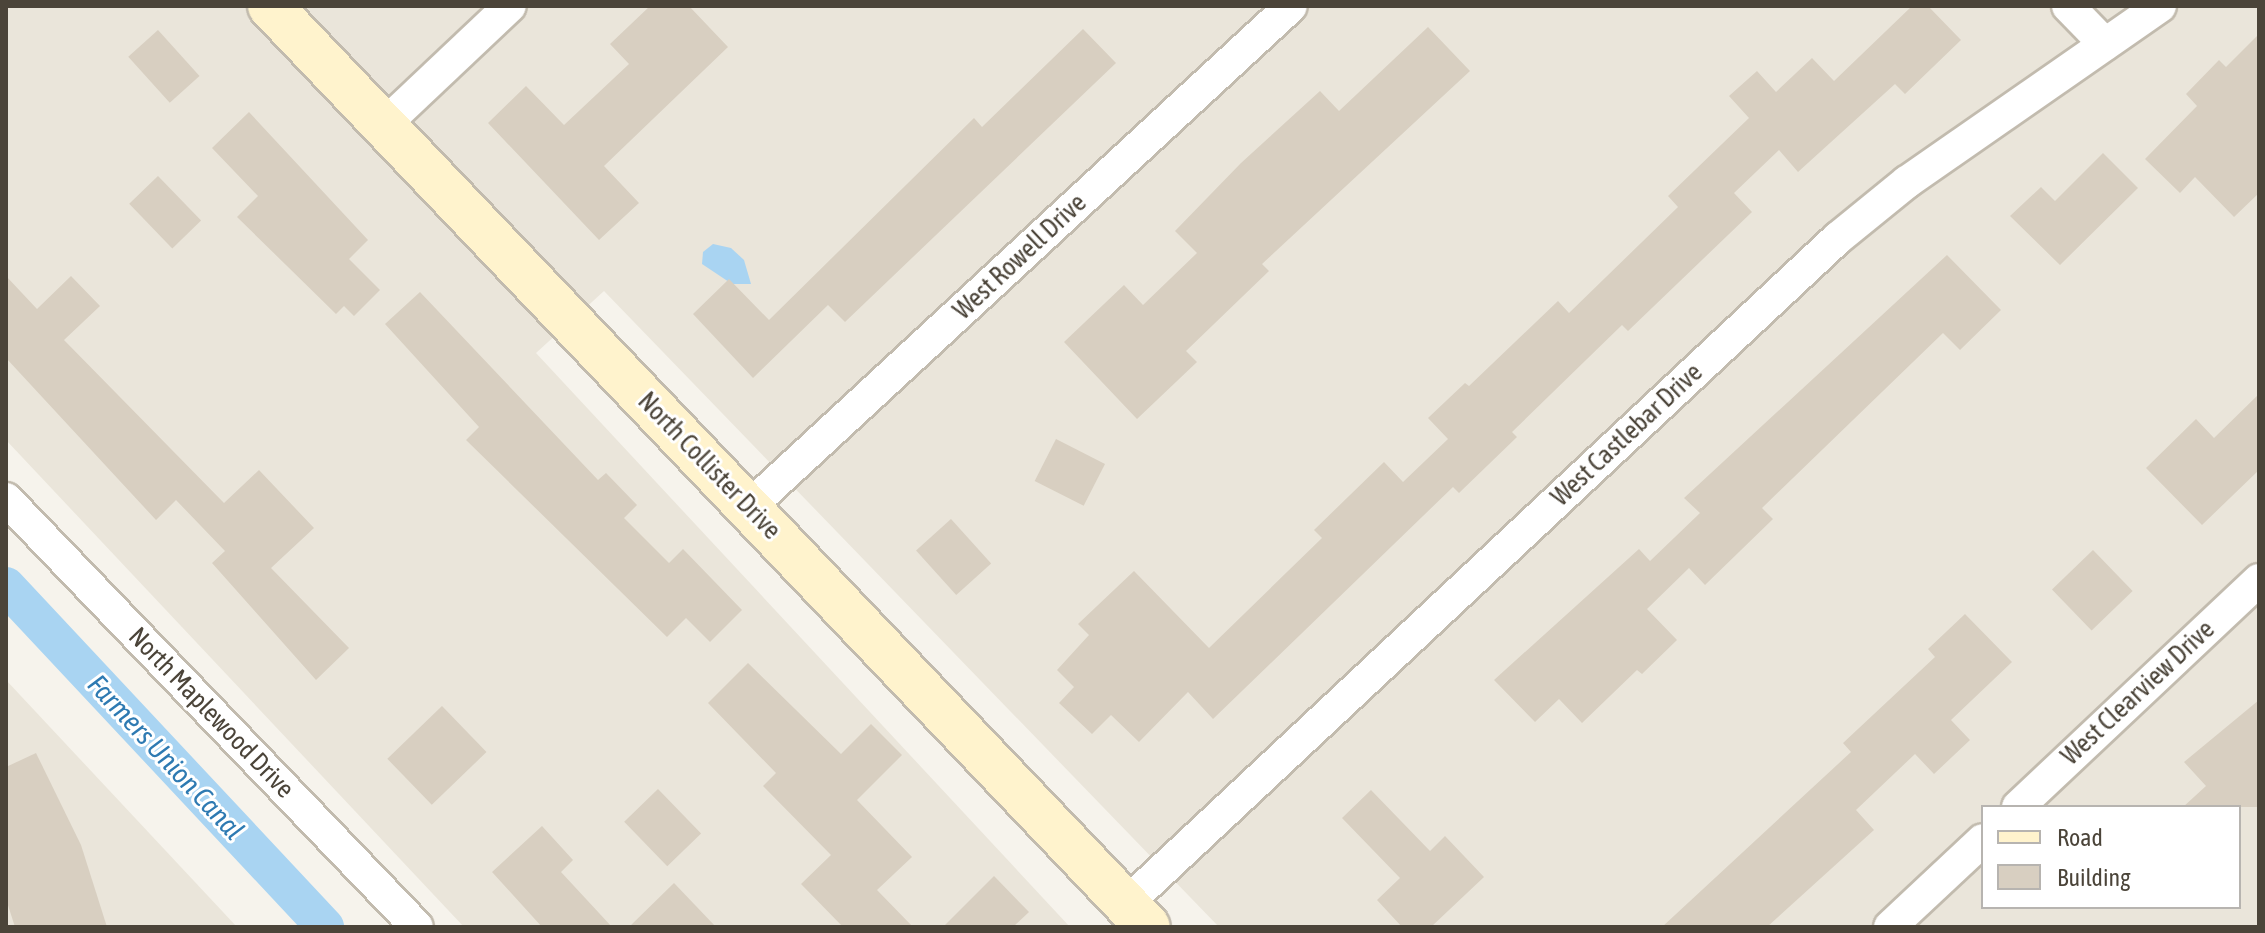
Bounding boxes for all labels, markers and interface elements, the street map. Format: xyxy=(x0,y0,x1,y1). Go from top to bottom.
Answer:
street label: West Rowell Drive xyxy=(947,188,1093,326)
street label: West Castlebar Drive xyxy=(1545,357,1709,513)
street label: North Collister Drive xyxy=(631,386,787,546)
street label: West Clearview Drive xyxy=(2055,614,2221,772)
street label: North Maplewood Drive xyxy=(122,621,300,805)
water label: Farmers Union Canal xyxy=(81,667,251,847)
legend xyxy=(1981,805,2241,909)
text: Road xyxy=(2057,824,2103,851)
text: Building xyxy=(2057,864,2130,891)

